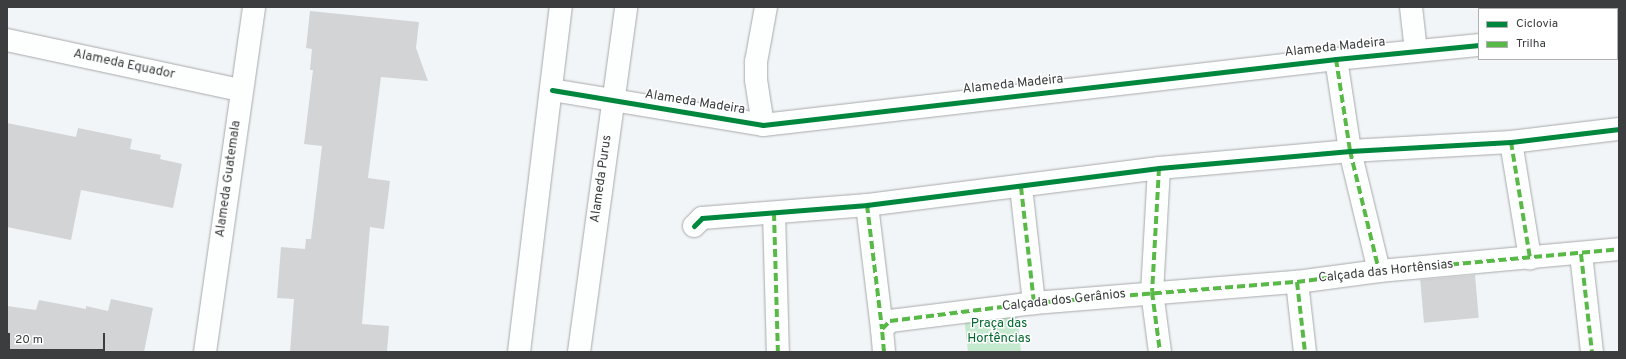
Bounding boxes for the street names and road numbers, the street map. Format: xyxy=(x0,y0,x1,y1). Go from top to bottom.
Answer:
street label: Alameda Madeira xyxy=(1284,35,1386,61)
street label: Alameda Equador xyxy=(72,47,176,83)
street label: Alameda Madeira xyxy=(962,72,1064,98)
street label: Alameda Madeira xyxy=(644,87,746,119)
street label: Alameda Guatemala xyxy=(213,120,245,238)
street label: Alameda Purus xyxy=(588,134,616,224)
street label: Calçada das Hortênsias xyxy=(1318,257,1454,287)
street label: Calçada dos Gerânios xyxy=(1001,287,1127,315)

